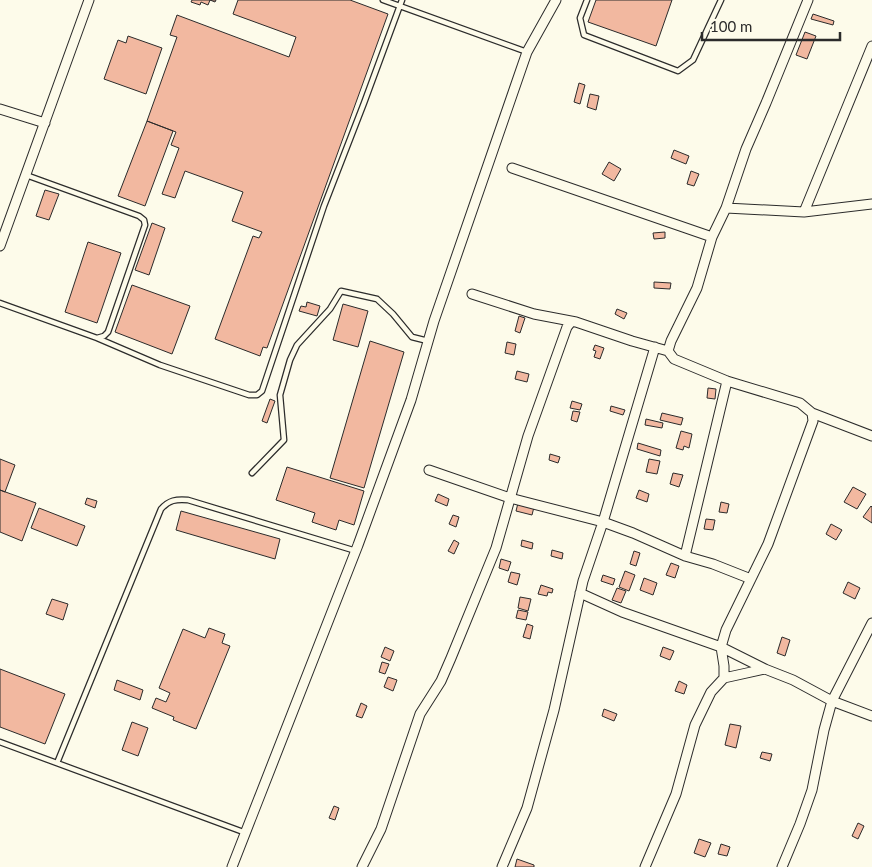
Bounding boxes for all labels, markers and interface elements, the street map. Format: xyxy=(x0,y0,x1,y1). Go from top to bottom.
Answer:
scale bar xyxy=(702,10,840,42)
text: 100 m xyxy=(710,17,752,35)

